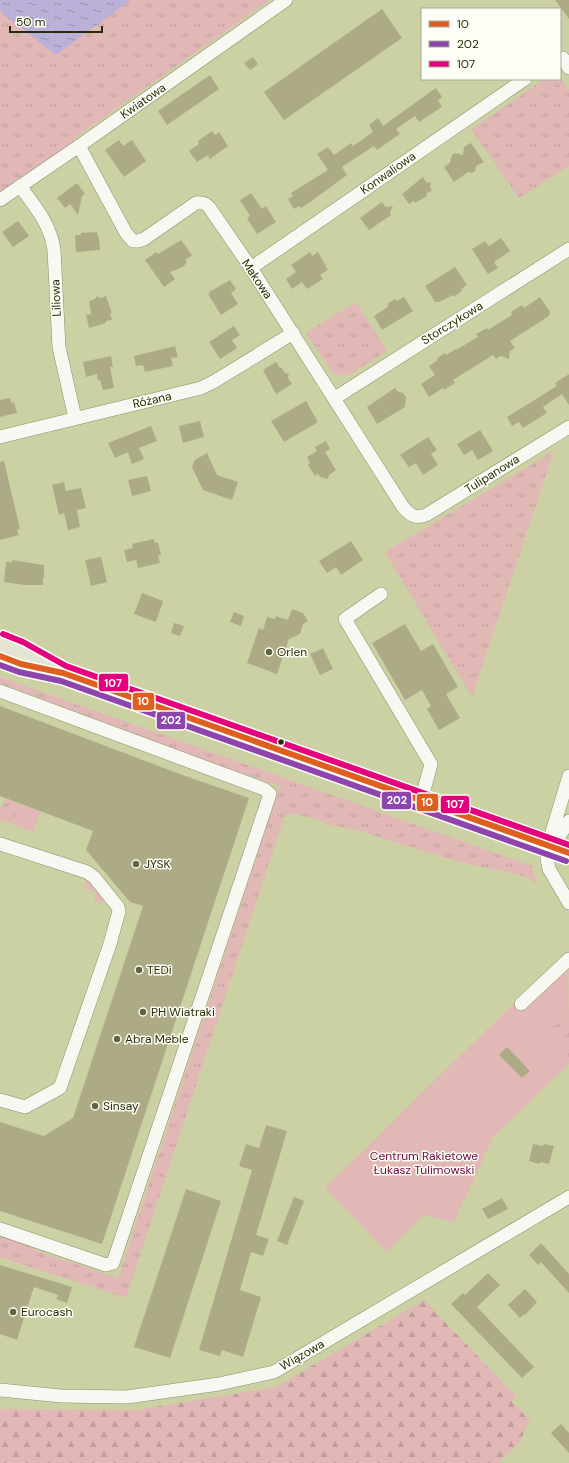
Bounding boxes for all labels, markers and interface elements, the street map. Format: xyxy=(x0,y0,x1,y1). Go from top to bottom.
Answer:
scale bar xyxy=(10,8,102,34)
legend xyxy=(421,8,561,80)
text: 50 m xyxy=(16,14,45,30)
text: 10 xyxy=(457,16,469,32)
text: 202 xyxy=(457,36,479,52)
text: 107 xyxy=(457,56,475,72)
street label: Kwiatowa xyxy=(117,80,169,122)
street label: Konwaliowa xyxy=(357,148,419,198)
street label: Makowa xyxy=(238,256,276,302)
street label: Liliowa xyxy=(47,279,65,317)
street label: Storczykowa xyxy=(418,298,486,348)
street label: Różana xyxy=(131,388,173,412)
street label: Tulipanowa xyxy=(462,451,522,497)
place label: Orlen xyxy=(277,644,307,660)
marker: Orlen xyxy=(264,647,274,657)
line badge: 107 xyxy=(98,673,129,692)
text: 107 xyxy=(104,676,122,690)
line badge: 10 xyxy=(132,692,155,711)
text: 10 xyxy=(137,694,149,708)
line badge: 202 xyxy=(156,711,186,730)
text: 202 xyxy=(161,713,181,727)
unlabelled marker xyxy=(276,737,286,747)
line badge: 202 xyxy=(381,791,412,810)
text: 202 xyxy=(387,793,407,807)
line badge: 10 xyxy=(416,793,439,812)
text: 10 xyxy=(421,795,433,809)
line badge: 107 xyxy=(440,795,470,814)
text: 107 xyxy=(446,797,464,811)
place label: JYSK xyxy=(144,856,170,872)
marker: JYSK xyxy=(131,859,141,869)
place label: TEDi xyxy=(147,962,172,978)
marker: TEDi xyxy=(134,965,144,975)
place label: PH Wiatraki xyxy=(151,1004,215,1020)
marker: PH Wiatraki xyxy=(138,1007,148,1017)
place label: Abra Meble xyxy=(125,1031,189,1047)
marker: Abra Meble xyxy=(112,1034,122,1044)
place label: Sinsay xyxy=(103,1098,139,1114)
marker: Sinsay xyxy=(90,1101,100,1111)
park label: Centrum Rakietowe Łukasz Tulimowski xyxy=(370,1148,478,1178)
place label: Eurocash xyxy=(21,1304,72,1320)
marker: Eurocash xyxy=(8,1307,18,1317)
street label: Wiązowa xyxy=(277,1336,327,1374)

